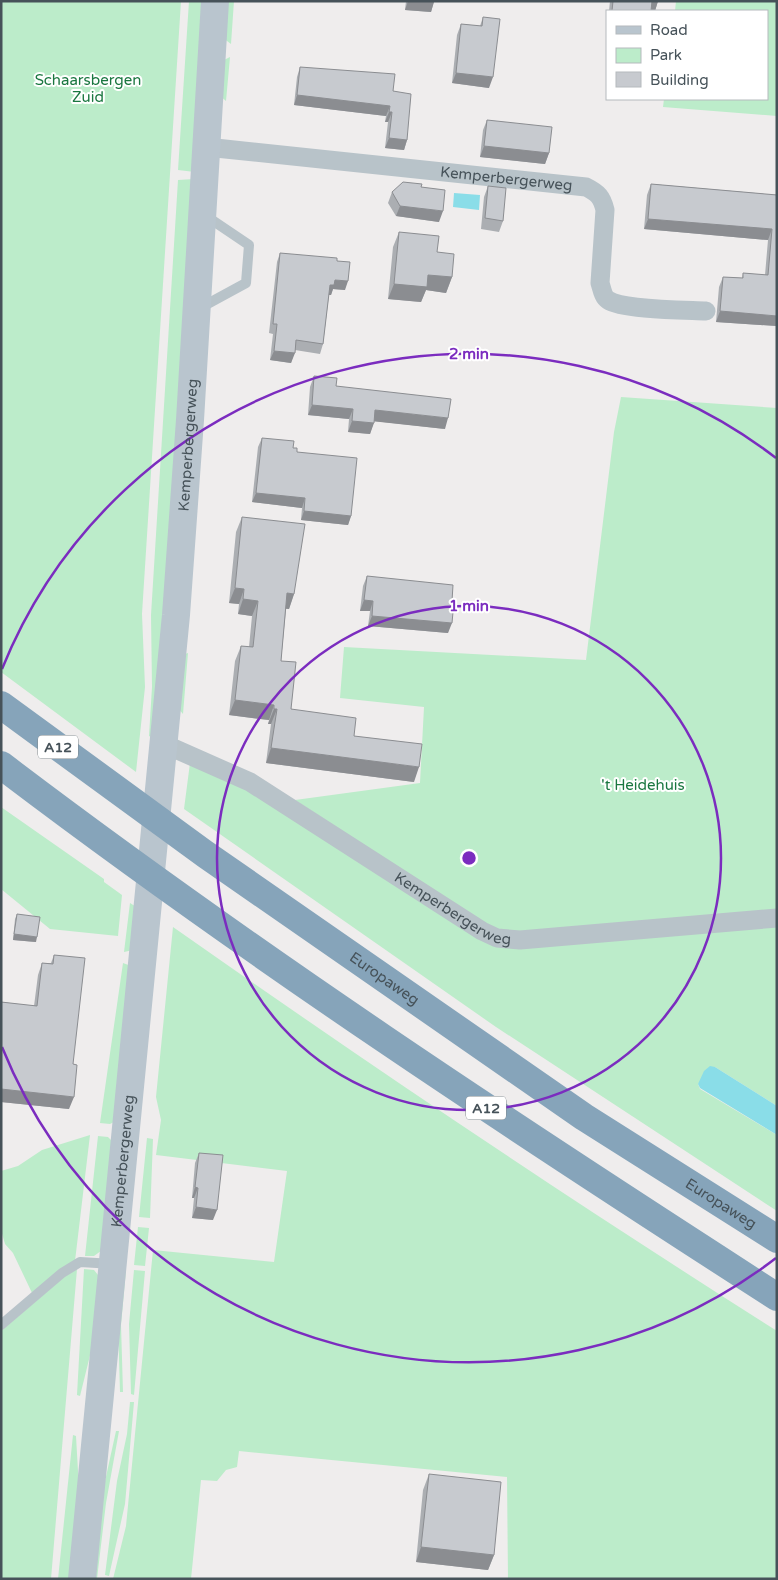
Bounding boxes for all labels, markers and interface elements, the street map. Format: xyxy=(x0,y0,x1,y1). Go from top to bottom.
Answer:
legend xyxy=(606,10,768,100)
text: Road xyxy=(650,21,688,39)
text: Park xyxy=(650,46,682,64)
park label: Schaarsbergen Zuid xyxy=(35,71,141,106)
text: Building xyxy=(650,71,709,89)
street label: Kemperbergerweg xyxy=(439,163,573,195)
text: 2 min xyxy=(449,345,489,363)
street label: Kemperbergerweg xyxy=(174,378,201,512)
text: 1 min xyxy=(449,597,489,615)
road number: A12 xyxy=(38,736,78,759)
park label: 't Heidehuis xyxy=(601,776,685,794)
centre of rings xyxy=(460,849,478,867)
street label: Kemperbergerweg xyxy=(391,868,512,948)
street label: Europaweg xyxy=(346,948,423,1009)
street label: Kemperbergerweg xyxy=(107,1094,138,1228)
road number: A12 xyxy=(466,1096,506,1120)
street label: Europaweg xyxy=(682,1174,760,1233)

